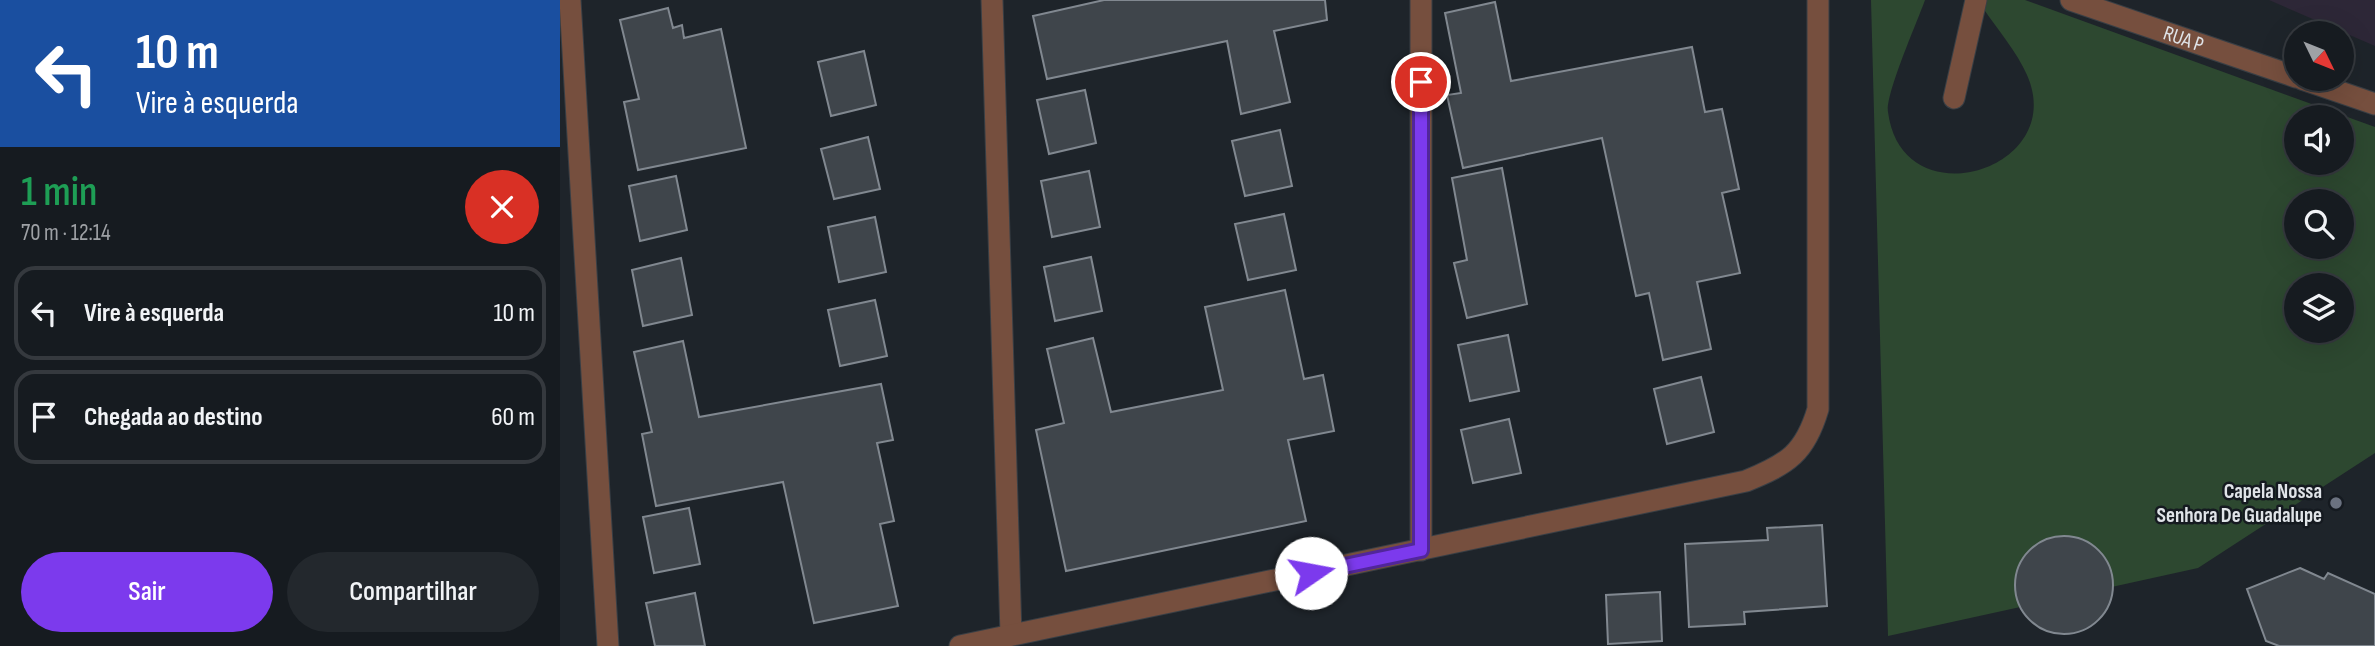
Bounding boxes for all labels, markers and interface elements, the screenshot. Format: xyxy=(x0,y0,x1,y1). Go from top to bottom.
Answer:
street label: RUA P xyxy=(2160,21,2207,58)
north arrow xyxy=(2284,21,2354,91)
map controls xyxy=(2284,21,2354,343)
text: 10 m xyxy=(136,24,219,83)
icon: left xyxy=(21,28,112,119)
pin xyxy=(1391,52,1451,112)
icon: arrive xyxy=(1402,63,1440,101)
text: Vire à esquerda xyxy=(136,84,299,123)
button: sound xyxy=(2284,105,2354,175)
text: 1 min xyxy=(21,167,97,218)
button: close xyxy=(465,170,539,244)
button: search xyxy=(2284,189,2354,259)
text: 70 m · 12:14 xyxy=(21,219,111,247)
button: layers xyxy=(2284,273,2354,343)
icon: left xyxy=(25,294,63,332)
text: Vire à esquerda xyxy=(84,298,224,329)
text: 10 m xyxy=(493,298,535,329)
icon: arrive xyxy=(25,398,63,436)
text: Chegada ao destino xyxy=(84,402,263,433)
text: 60 m xyxy=(491,402,535,433)
place label: Capela Nossa Senhora De Guadalupe xyxy=(2156,479,2322,528)
marker: Capela Nossa Senhora De Guadalupe xyxy=(2328,495,2344,511)
position arrow xyxy=(1274,536,1348,610)
button: Sair xyxy=(21,552,273,632)
button: Compartilhar xyxy=(287,552,539,632)

